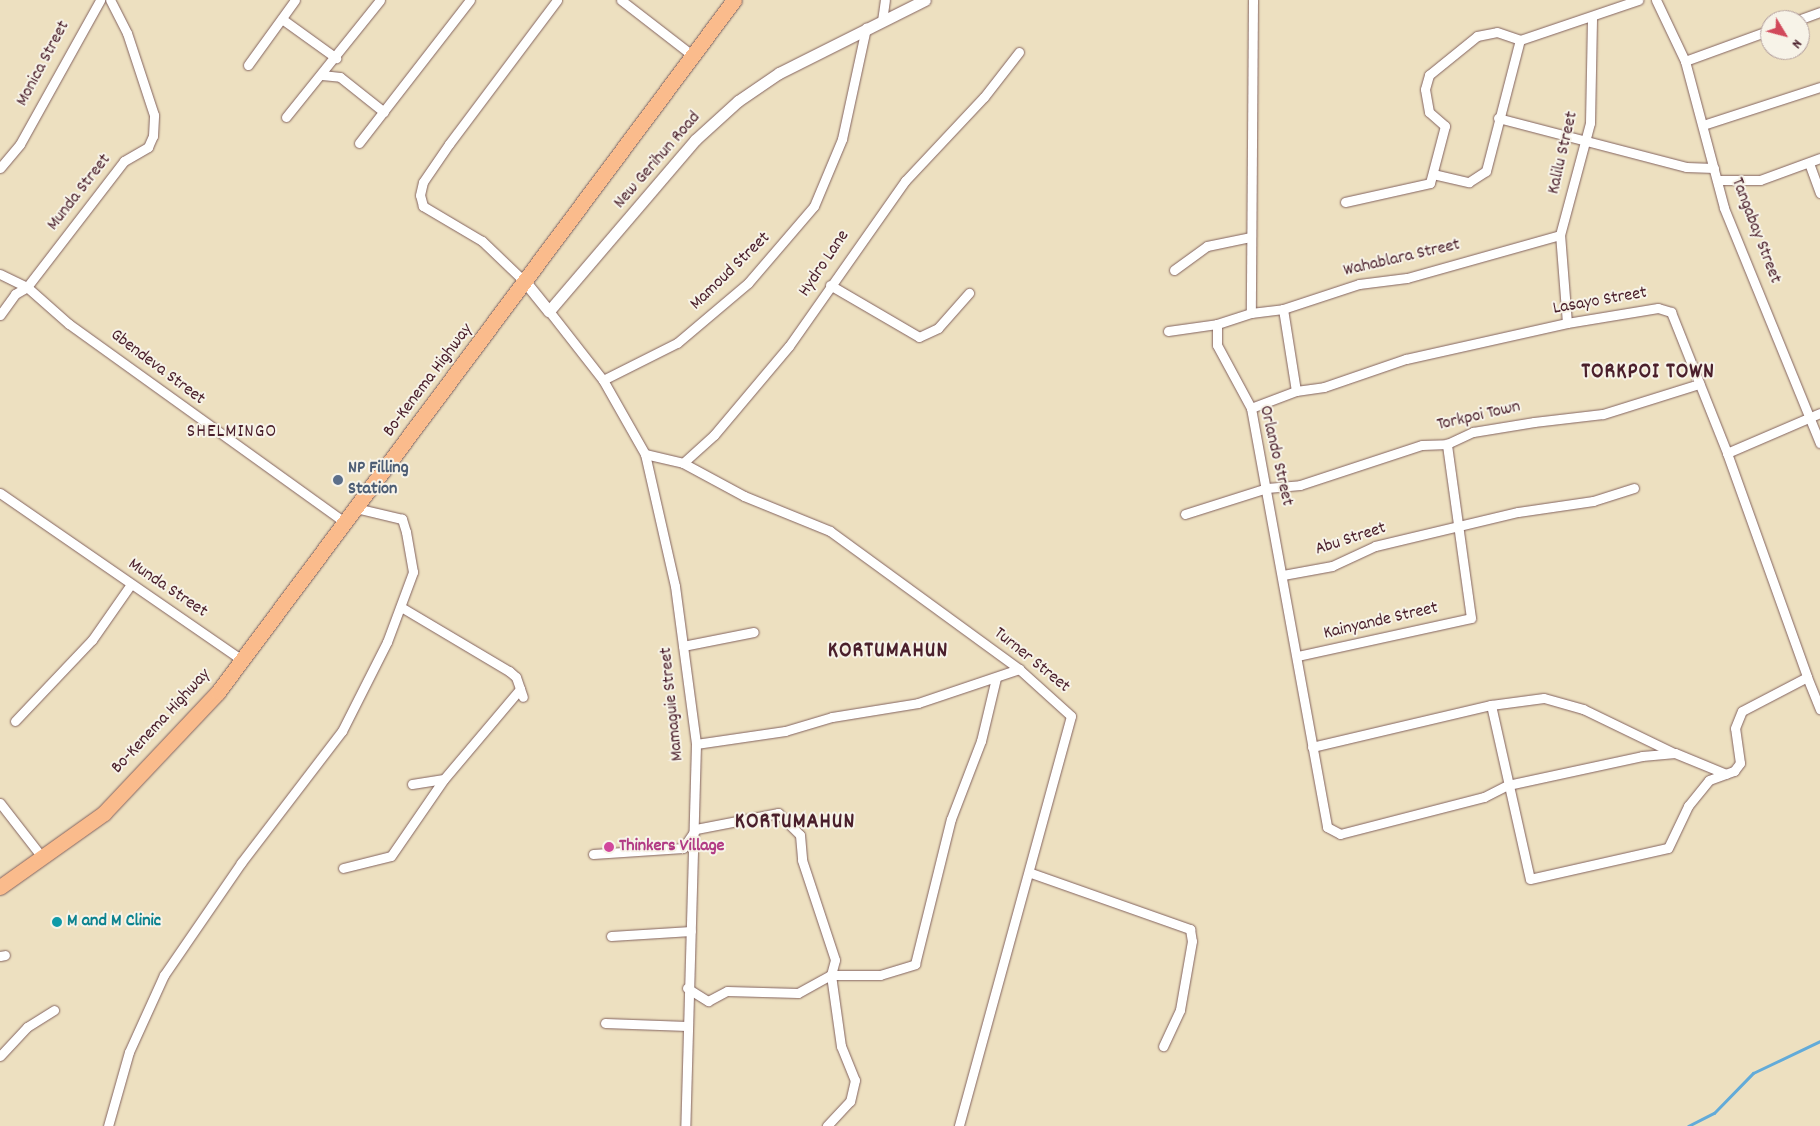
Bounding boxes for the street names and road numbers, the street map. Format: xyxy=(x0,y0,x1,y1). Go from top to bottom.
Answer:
street label: Monica Street xyxy=(12,18,76,110)
street label: New Gerihun Road xyxy=(610,108,706,214)
street label: Kalilu Street xyxy=(1544,110,1584,196)
street label: Munda Street xyxy=(43,150,117,236)
street label: Tangabay Street xyxy=(1725,175,1785,287)
street label: Hydro Lane xyxy=(795,227,855,301)
street label: Mamoud Street xyxy=(686,228,776,316)
street label: Wahablara Street xyxy=(1342,235,1462,283)
street label: Lasayo Street xyxy=(1551,283,1649,321)
street label: Bo-Kenema Highway xyxy=(379,320,479,442)
street label: Gbendeva Street xyxy=(105,325,209,411)
street label: Torkpoi Town xyxy=(1435,397,1523,437)
street label: Orlando Street xyxy=(1253,404,1297,508)
street label: Abu Street xyxy=(1313,518,1389,562)
street label: Munda Street xyxy=(123,555,211,623)
street label: Kainyande Street xyxy=(1322,598,1440,646)
street label: Turner Street xyxy=(988,624,1074,698)
street label: Mamaguie Street xyxy=(656,646,690,762)
street label: Bo-Kenema Highway xyxy=(108,665,216,779)

